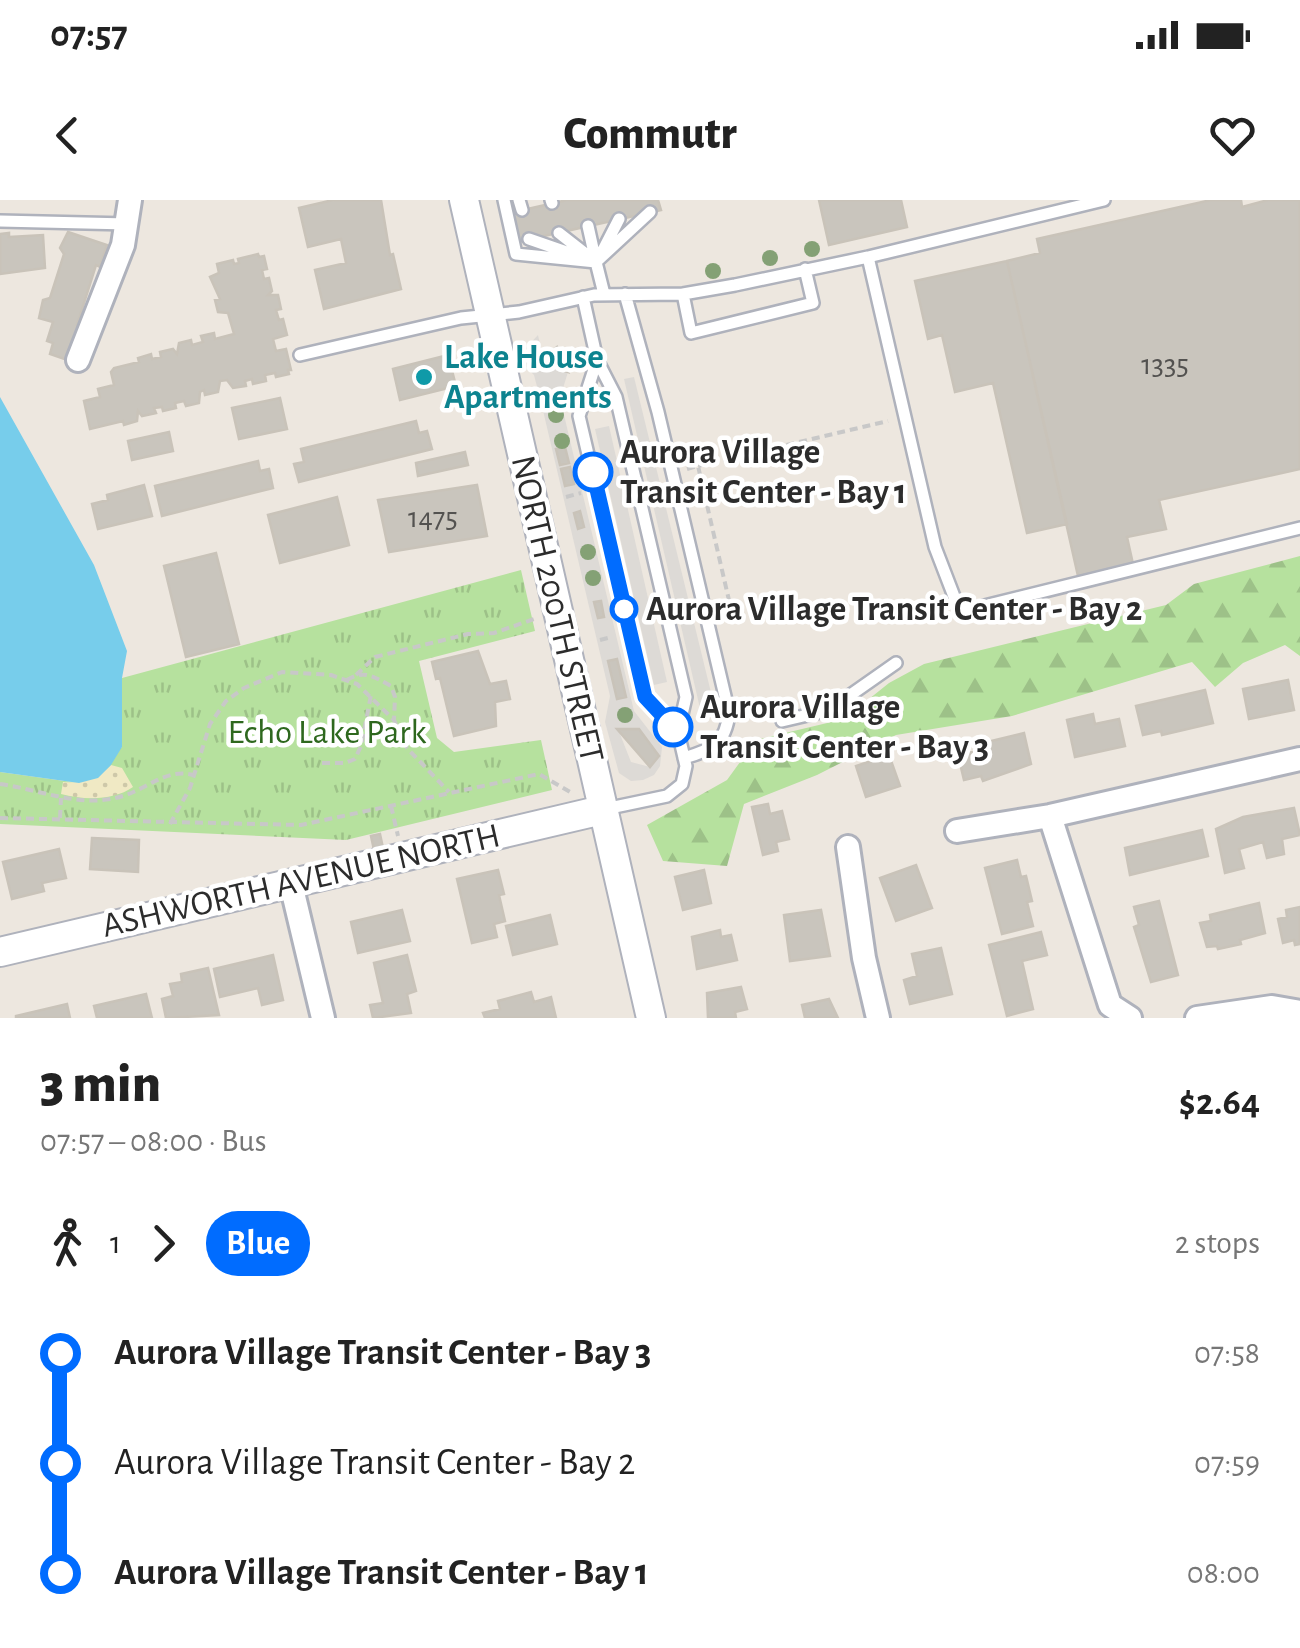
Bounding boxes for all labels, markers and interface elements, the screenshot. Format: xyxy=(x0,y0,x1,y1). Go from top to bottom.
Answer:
text: 07:57 xyxy=(50,16,128,54)
icon: back xyxy=(40,108,95,163)
icon: heart xyxy=(1205,108,1260,163)
text: Commutr xyxy=(563,112,737,157)
place label: Lake House Apartments xyxy=(444,340,612,415)
house number: 1335 xyxy=(1141,350,1189,380)
marker: Lake House Apartments xyxy=(413,366,435,388)
place label: Aurora Village Transit Center - Bay 1 xyxy=(620,435,907,510)
street label: NORTH 200TH STREET xyxy=(505,452,609,766)
marker: Aurora Village Transit Center - Bay 1 xyxy=(574,453,612,491)
house number: 1475 xyxy=(408,503,458,533)
place label: Aurora Village Transit Center - Bay 2 xyxy=(646,592,1142,627)
marker: Aurora Village Transit Center - Bay 2 xyxy=(611,596,637,622)
place label: Aurora Village Transit Center - Bay 3 xyxy=(700,690,989,765)
marker: Aurora Village Transit Center - Bay 3 xyxy=(654,708,692,746)
park label: Echo Lake Park xyxy=(227,715,427,750)
street label: ASHWORTH AVENUE NORTH xyxy=(99,818,503,944)
text: 3 min xyxy=(40,1057,161,1112)
text: $2.64 xyxy=(1179,1084,1260,1122)
text: 07:57 – 08:00 · Bus xyxy=(40,1125,267,1157)
icon: walk xyxy=(40,1216,95,1271)
icon: forward xyxy=(136,1216,191,1271)
text: Blue xyxy=(226,1226,290,1261)
text: 1 xyxy=(110,1227,121,1259)
text: 2 stops xyxy=(1175,1227,1260,1259)
text: Aurora Village Transit Center - Bay 3 xyxy=(114,1334,651,1372)
text: 07:58 xyxy=(1194,1337,1260,1369)
text: Aurora Village Transit Center - Bay 2 xyxy=(114,1444,635,1482)
text: 07:59 xyxy=(1194,1447,1260,1479)
text: Aurora Village Transit Center - Bay 1 xyxy=(114,1554,649,1592)
text: 08:00 xyxy=(1187,1557,1260,1589)

